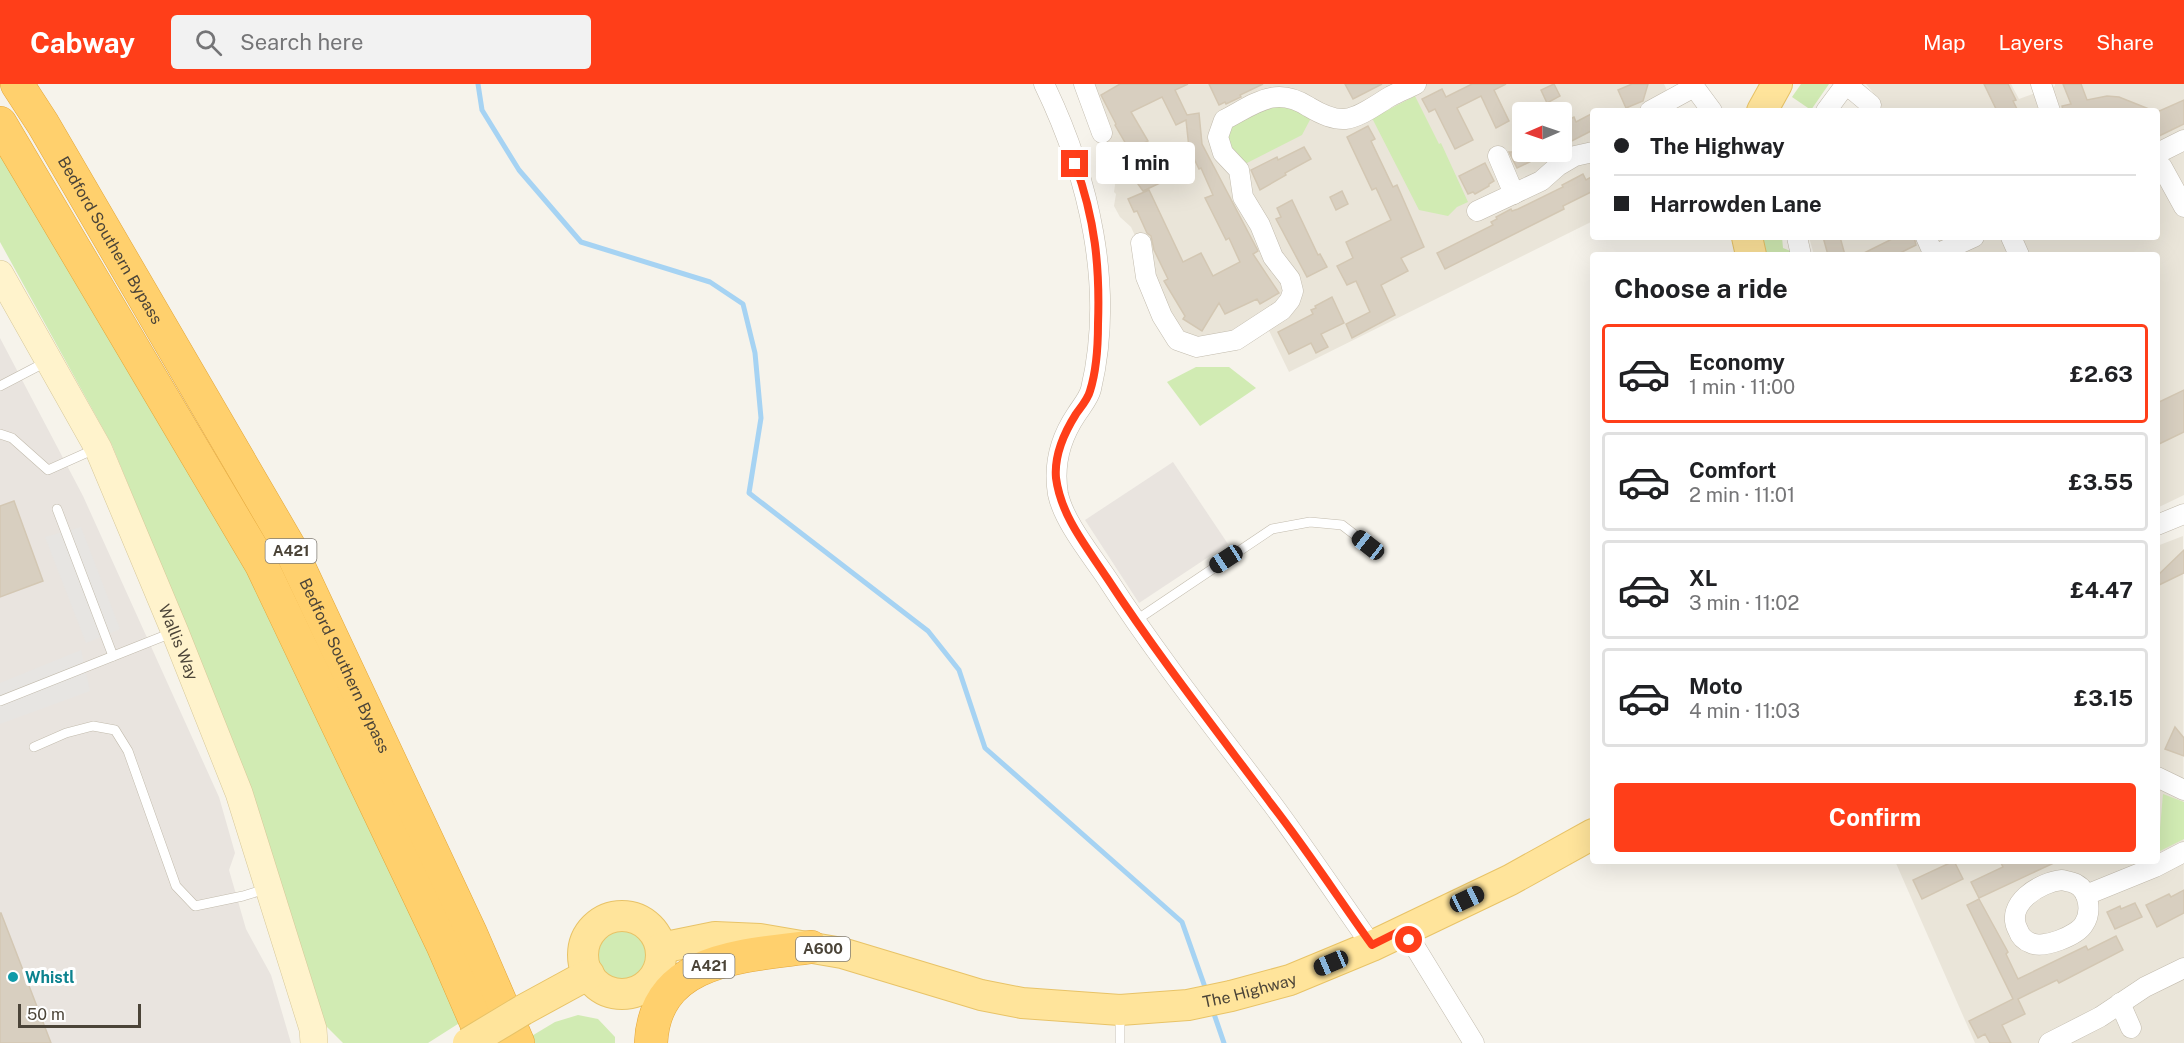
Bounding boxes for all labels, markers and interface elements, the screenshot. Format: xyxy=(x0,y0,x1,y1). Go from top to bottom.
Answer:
search box xyxy=(171,15,591,69)
text: Cabway xyxy=(30,26,135,59)
icon: search xyxy=(192,26,225,59)
text: Search here xyxy=(240,29,363,55)
text: Map xyxy=(1923,30,1966,55)
text: Layers xyxy=(1999,30,2063,55)
text: Share xyxy=(2096,30,2154,55)
north arrow xyxy=(1512,102,1572,162)
map controls xyxy=(1512,102,1572,162)
text: The Highway xyxy=(1650,133,1785,159)
callout: 1 min xyxy=(1096,143,1195,185)
route end xyxy=(1061,150,1088,177)
text: 1 min xyxy=(1121,151,1170,175)
street label: Bedford Southern Bypass xyxy=(54,153,166,328)
text: Harrowden Lane xyxy=(1650,191,1822,217)
text: Choose a ride xyxy=(1614,272,1788,304)
icon: car xyxy=(1617,347,1671,401)
text: Economy xyxy=(1689,349,1785,375)
text: £2.63 xyxy=(2070,361,2133,387)
text: 1 min · 11:00 xyxy=(1689,375,1795,399)
icon: car xyxy=(1617,455,1671,509)
text: Comfort xyxy=(1689,457,1776,483)
text: £3.55 xyxy=(2068,469,2133,495)
text: 2 min · 11:01 xyxy=(1689,483,1795,507)
car xyxy=(1348,527,1388,563)
road number: A421 xyxy=(266,539,316,563)
car xyxy=(1206,542,1246,576)
icon: car xyxy=(1617,563,1671,617)
text: XL xyxy=(1689,565,1717,591)
street label: Bedford Southern Bypass xyxy=(295,575,394,756)
text: £4.47 xyxy=(2070,577,2133,603)
text: 3 min · 11:02 xyxy=(1689,591,1800,615)
street label: Wallis Way xyxy=(155,602,202,683)
icon: car xyxy=(1617,671,1671,725)
text: Moto xyxy=(1689,673,1743,699)
text: £3.15 xyxy=(2074,685,2133,711)
text: 4 min · 11:03 xyxy=(1689,699,1800,723)
button: Confirm xyxy=(1614,783,2136,852)
car xyxy=(1447,883,1487,915)
route start xyxy=(1395,926,1422,953)
road number: A600 xyxy=(796,937,850,961)
car xyxy=(1311,948,1351,978)
road number: A421 xyxy=(684,954,734,978)
place label: Whistl xyxy=(25,968,75,987)
street label: The Highway xyxy=(1201,969,1300,1012)
marker: Whistl xyxy=(6,970,20,984)
scale bar xyxy=(18,1001,141,1028)
text: 50 m xyxy=(27,1005,65,1024)

